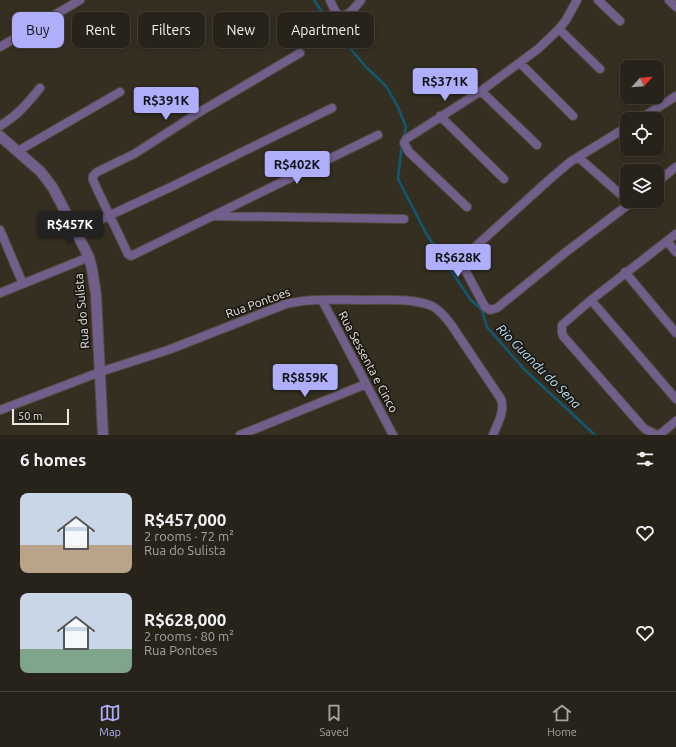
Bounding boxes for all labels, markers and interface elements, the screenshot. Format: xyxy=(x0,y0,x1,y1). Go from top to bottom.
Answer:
chip: Buy xyxy=(12,12,64,48)
chip: Rent xyxy=(72,12,130,48)
chip: Filters xyxy=(138,12,205,48)
chip: New xyxy=(213,12,269,48)
chip: Apartment xyxy=(277,12,374,48)
north arrow xyxy=(620,60,664,104)
map controls xyxy=(620,60,664,208)
pin: R$371K xyxy=(412,68,478,102)
text: R$371K xyxy=(422,74,468,88)
pin: R$391K xyxy=(133,87,199,121)
text: R$391K xyxy=(143,93,189,107)
button: locate xyxy=(620,112,664,156)
pin: R$402K xyxy=(264,151,330,185)
text: R$402K xyxy=(274,157,320,171)
button: layers xyxy=(620,164,664,208)
pin: R$457K xyxy=(37,211,103,245)
text: R$457K xyxy=(47,217,93,231)
pin: R$628K xyxy=(425,244,491,278)
text: R$628K xyxy=(435,250,481,264)
street label: Rua do Sulista xyxy=(72,273,91,349)
street label: Rua Pontoes xyxy=(224,285,292,320)
street label: Rua Sessenta e Cinco xyxy=(336,309,401,415)
water label: Rio Guandu do Sena xyxy=(494,321,584,411)
pin: R$859K xyxy=(272,364,338,398)
text: R$859K xyxy=(282,370,328,384)
scale bar xyxy=(12,407,69,426)
text: 50 m xyxy=(18,410,42,422)
icon: filters xyxy=(634,448,656,470)
text: 6 homes xyxy=(20,450,86,469)
icon: home xyxy=(52,509,100,557)
text: R$457,000 xyxy=(144,510,226,529)
icon: heart xyxy=(634,522,656,544)
text: 2 rooms · 72 m² xyxy=(144,529,234,543)
text: Rua do Sulista xyxy=(144,543,226,557)
icon: home xyxy=(52,609,100,657)
text: R$628,000 xyxy=(144,610,226,629)
icon: heart xyxy=(634,622,656,644)
text: 2 rooms · 80 m² xyxy=(144,629,234,643)
text: Rua Pontoes xyxy=(144,643,217,657)
tab: Map xyxy=(99,702,121,738)
tab: Saved xyxy=(320,702,349,738)
tab: Home xyxy=(547,702,577,738)

